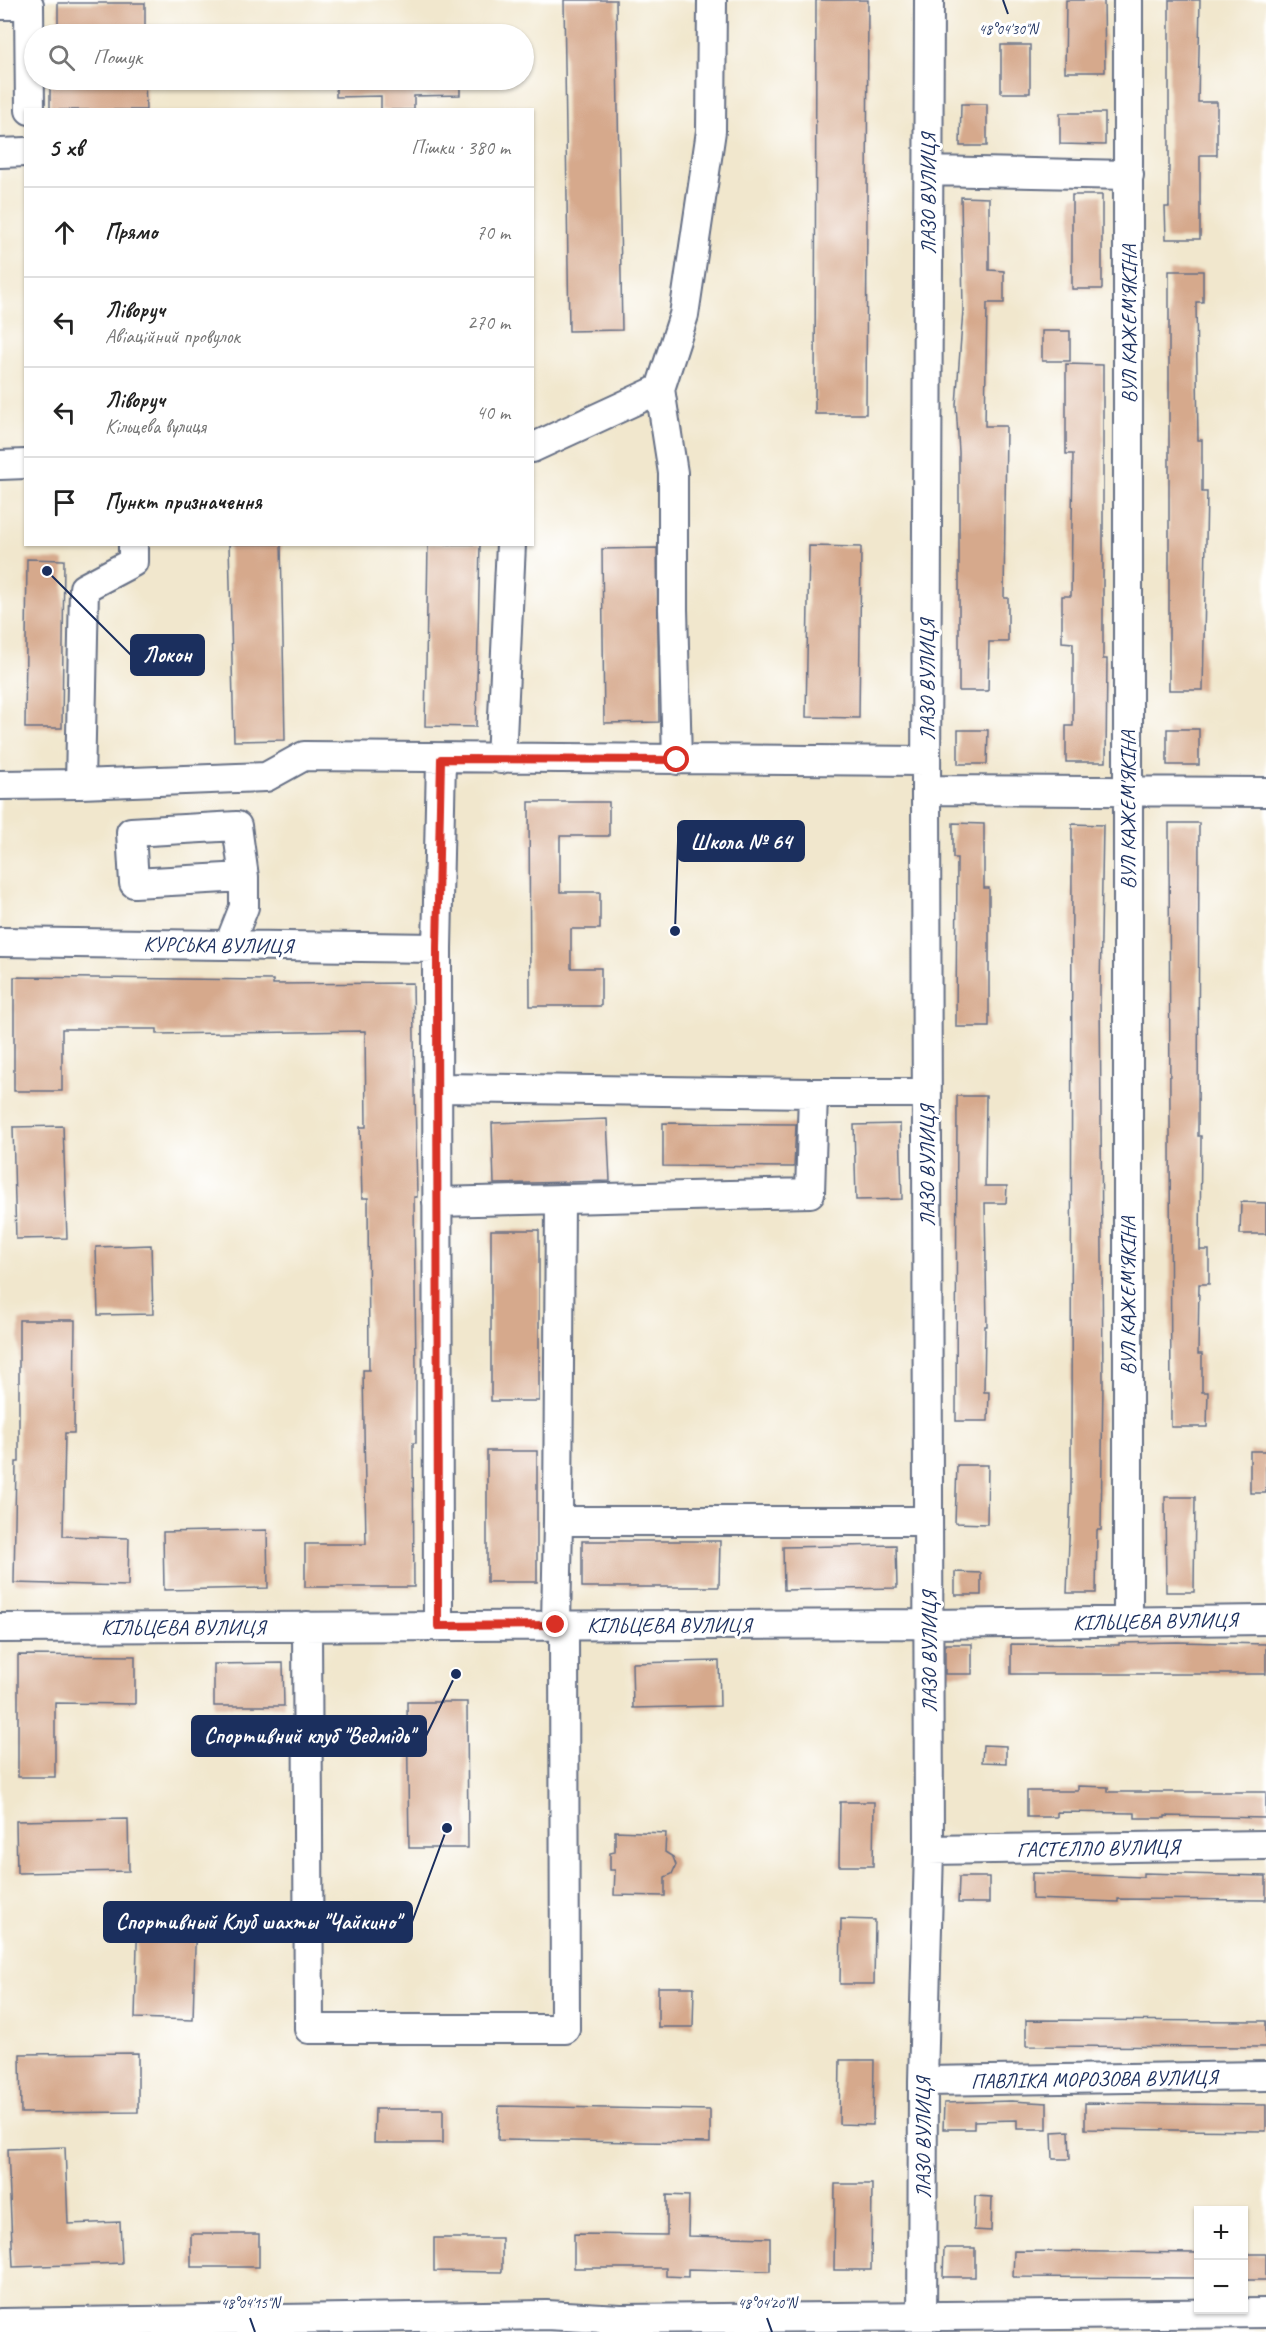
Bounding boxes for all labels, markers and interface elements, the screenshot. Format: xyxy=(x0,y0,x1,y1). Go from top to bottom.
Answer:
text: 48°04'30"N xyxy=(978,20,1041,39)
search box xyxy=(24,24,534,90)
icon: search xyxy=(45,41,78,74)
text: Пошук xyxy=(93,43,142,71)
street label: ЛАЗО ВУЛИЦЯ xyxy=(915,130,941,254)
text: 5 хв xyxy=(48,131,83,164)
text: Пішки · 380 m xyxy=(411,135,510,160)
icon: ahead xyxy=(48,216,81,249)
text: Прямо xyxy=(105,218,157,246)
text: 70 m xyxy=(476,220,510,245)
street label: ВУЛ КАЖЕМ'ЯКІНА xyxy=(1116,243,1142,403)
text: Ліворуч xyxy=(105,296,165,324)
icon: left xyxy=(48,306,81,339)
text: 270 m xyxy=(467,310,510,335)
text: Авіаційний провулок xyxy=(105,324,240,349)
text: Ліворуч xyxy=(105,386,165,414)
icon: left xyxy=(48,396,81,429)
text: 40 m xyxy=(476,400,510,425)
text: Кільцева вулиця xyxy=(105,414,206,439)
icon: arrive xyxy=(48,486,81,519)
text: Пункт призначення xyxy=(105,488,262,516)
street label: ЛАЗО ВУЛИЦЯ xyxy=(914,616,940,740)
callout: Локон xyxy=(131,635,204,675)
text: Локон xyxy=(142,641,193,669)
street label: ВУЛ КАЖЕМ'ЯКІНА xyxy=(1115,729,1141,889)
route start xyxy=(663,746,689,772)
callout: Школа № 64 xyxy=(678,821,804,861)
text: Школа № 64 xyxy=(690,828,795,856)
street label: КУРСЬКА ВУЛИЦЯ xyxy=(143,931,296,959)
street label: ЛАЗО ВУЛИЦЯ xyxy=(914,1102,940,1226)
street label: ВУЛ КАЖЕМ'ЯКІНА xyxy=(1115,1215,1141,1375)
street label: ЛАЗО ВУЛИЦЯ xyxy=(916,1588,942,1712)
street label: КІЛЬЦЕВА ВУЛИЦЯ xyxy=(1073,1607,1241,1635)
route end xyxy=(542,1611,568,1637)
street label: КІЛЬЦЕВА ВУЛИЦЯ xyxy=(587,1612,754,1638)
street label: КІЛЬЦЕВА ВУЛИЦЯ xyxy=(101,1614,268,1640)
callout: Спортивний клуб "Ведмідь" xyxy=(192,1716,426,1756)
text: Спортивний клуб "Ведмідь" xyxy=(204,1722,419,1750)
street label: ГАСТЕЛЛО ВУЛИЦЯ xyxy=(1016,1834,1182,1862)
callout: Спортивный Клуб шахты "Чайкино" xyxy=(104,1902,412,1942)
text: Спортивный Клуб шахты "Чайкино" xyxy=(116,1908,405,1936)
street label: ПАВЛІКА МОРОЗОВА ВУЛИЦЯ xyxy=(971,2064,1221,2094)
street label: ЛАЗО ВУЛИЦЯ xyxy=(910,2074,936,2198)
map controls xyxy=(1194,2206,1248,2314)
button: + xyxy=(1194,2206,1248,2260)
button: − xyxy=(1194,2260,1248,2314)
text: 48°04'15"N xyxy=(220,2294,283,2313)
text: 48°04'20"N xyxy=(737,2294,800,2313)

